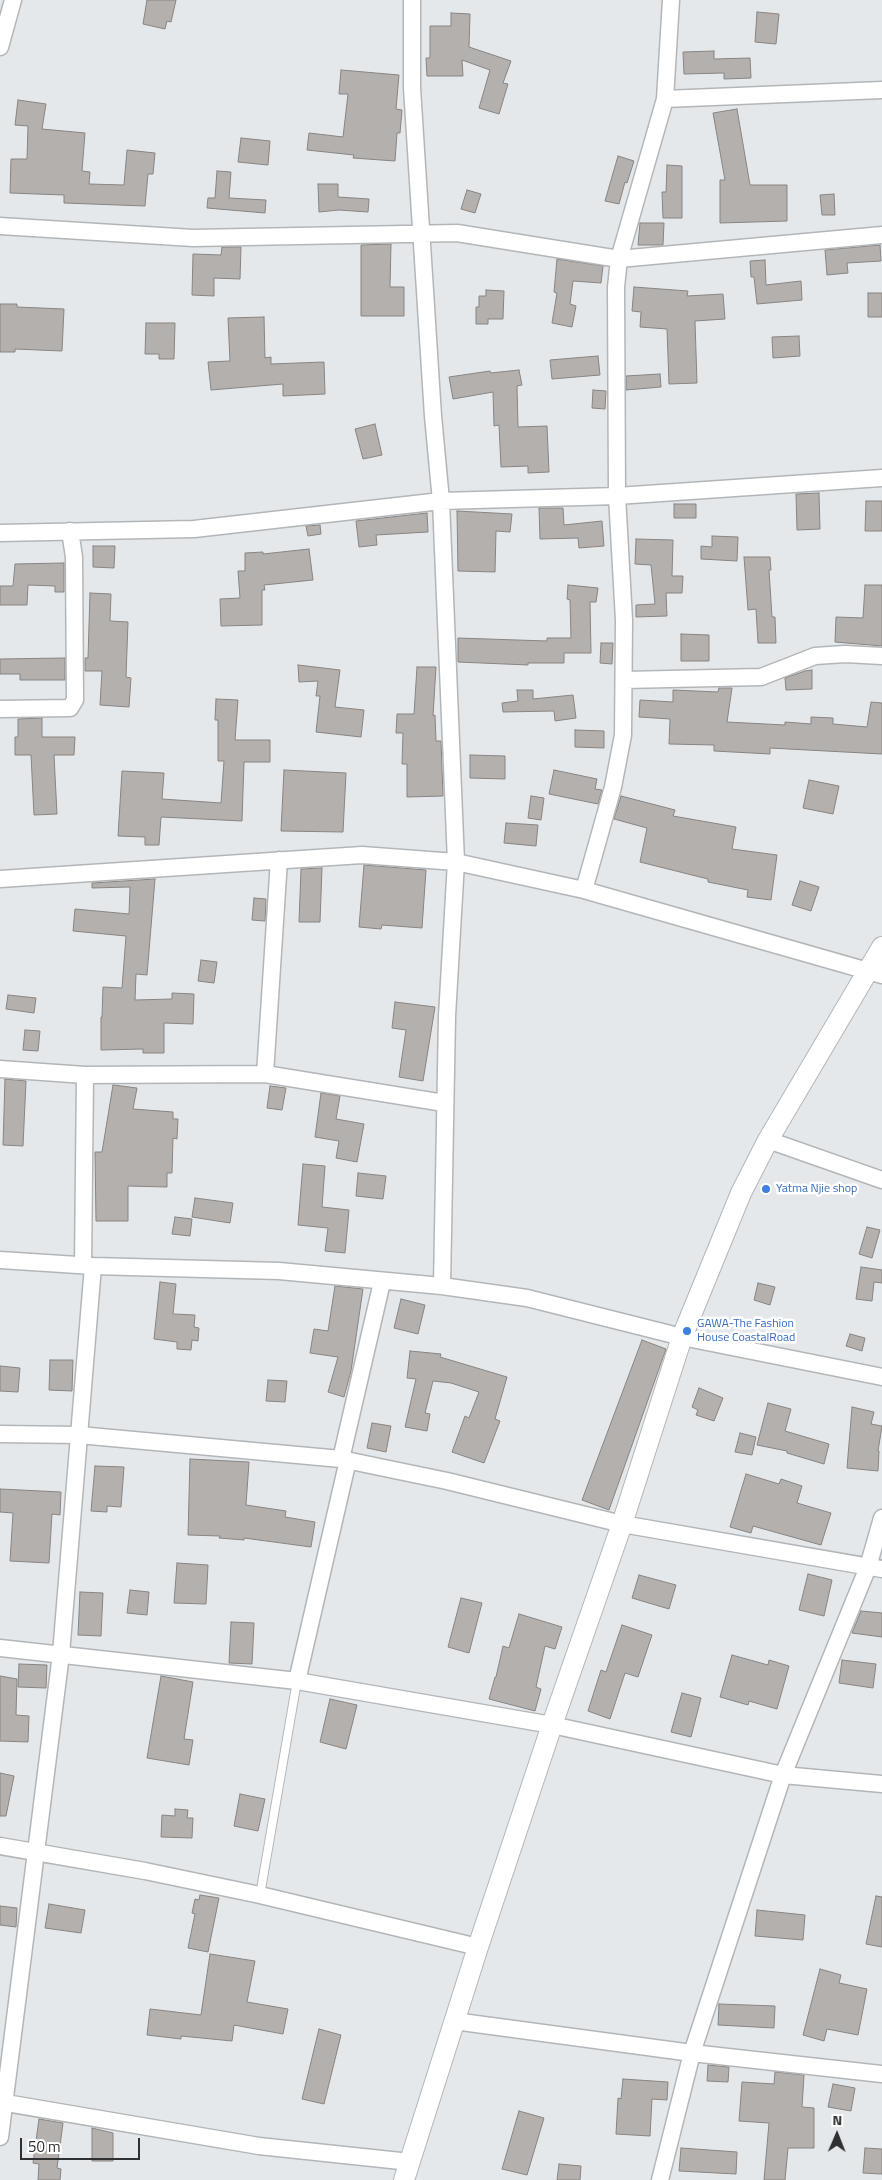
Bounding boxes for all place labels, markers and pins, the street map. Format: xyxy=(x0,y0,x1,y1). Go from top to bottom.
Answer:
place label: Yatma Njie shop xyxy=(776,1182,857,1196)
marker: Yatma Njie shop xyxy=(760,1183,772,1195)
place label: GAWA-The Fashion House CoastalRoad xyxy=(697,1317,795,1345)
marker: GAWA-The Fashion House CoastalRoad xyxy=(681,1325,693,1337)

